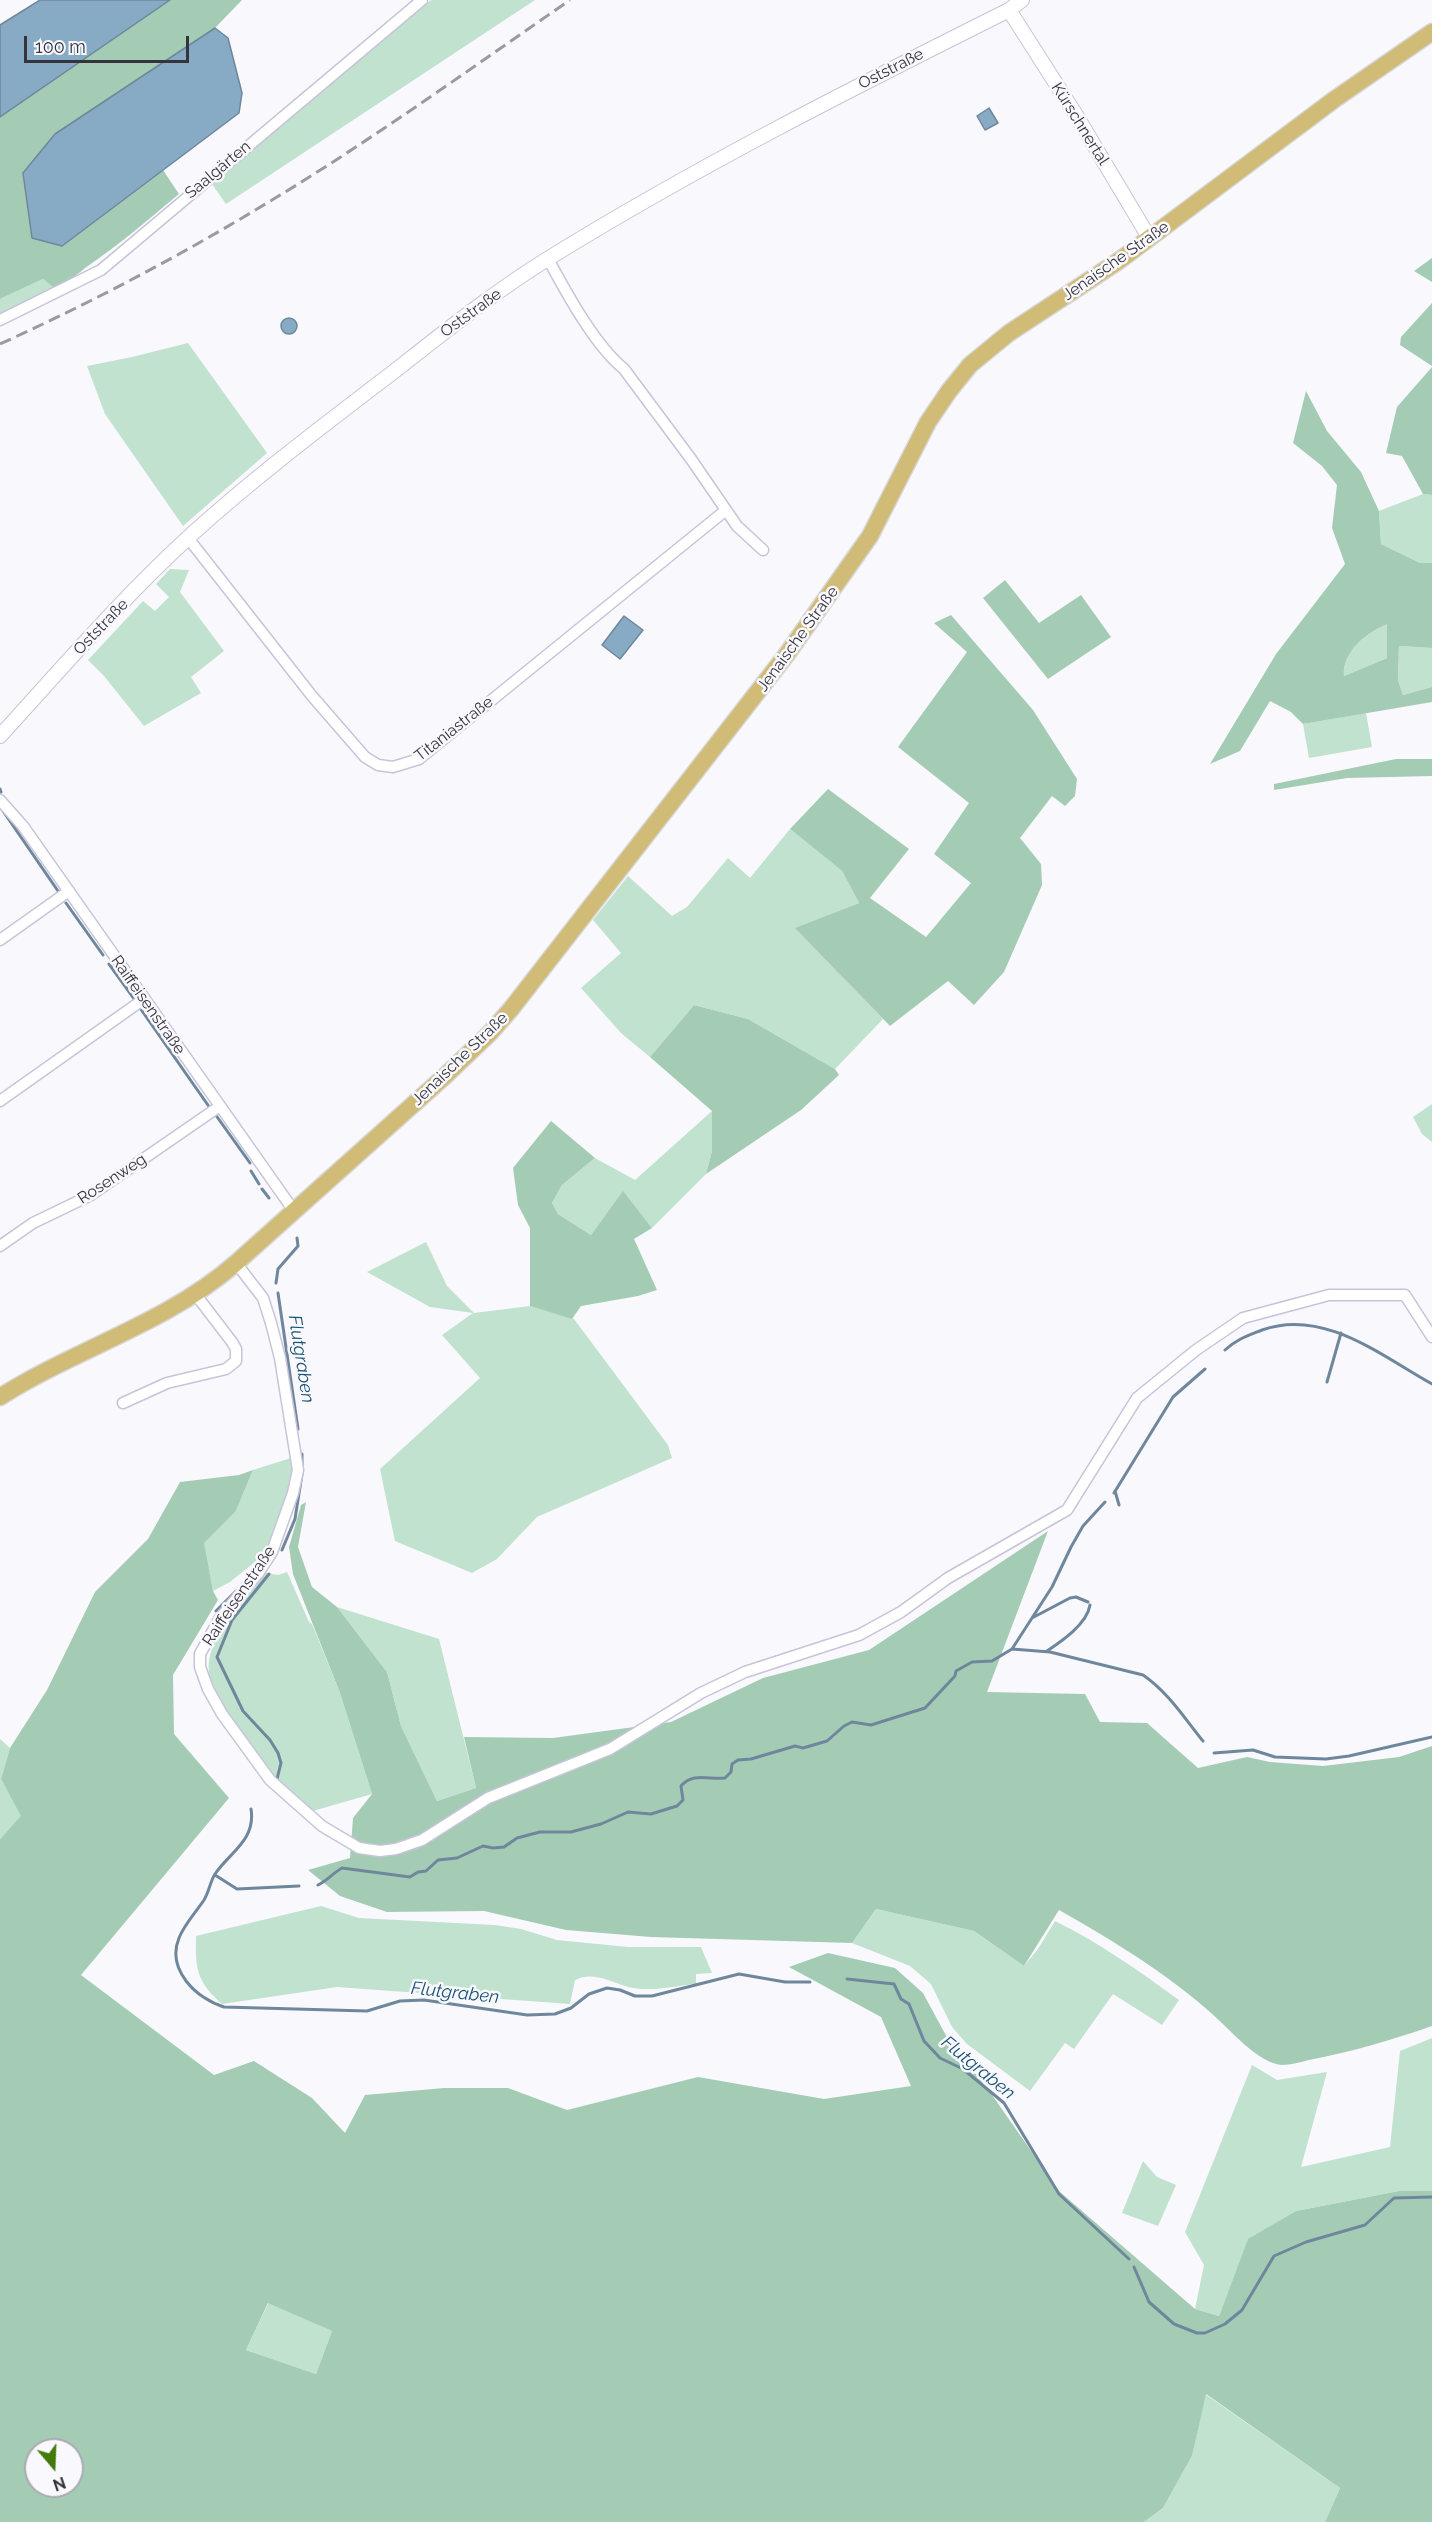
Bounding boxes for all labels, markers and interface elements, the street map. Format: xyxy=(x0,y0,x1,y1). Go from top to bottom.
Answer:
scale bar xyxy=(27,24,192,62)
text: 100 m xyxy=(35,36,86,57)
street label: Oststraße xyxy=(855,44,927,94)
street label: Kürschnertal xyxy=(1047,79,1113,169)
street label: Saalgärten xyxy=(181,137,255,203)
street label: Jenaische Straße xyxy=(1059,217,1173,305)
street label: Oststraße xyxy=(437,284,505,342)
street label: Jenaische Straße xyxy=(753,583,843,695)
street label: Oststraße xyxy=(70,595,132,659)
street label: Titaniastraße xyxy=(411,692,497,766)
street label: Raiffeisenstraße xyxy=(107,952,189,1058)
street label: Jenaische Straße xyxy=(408,1009,512,1109)
street label: Rosenweg xyxy=(74,1150,150,1208)
water label: Flutgraben xyxy=(283,1314,319,1404)
street label: Raiffeisenstraße xyxy=(198,1542,280,1650)
water label: Flutgraben xyxy=(410,1978,500,2008)
water label: Flutgraben xyxy=(937,2032,1019,2104)
north arrow xyxy=(24,2438,84,2498)
text: N xyxy=(51,2473,68,2495)

